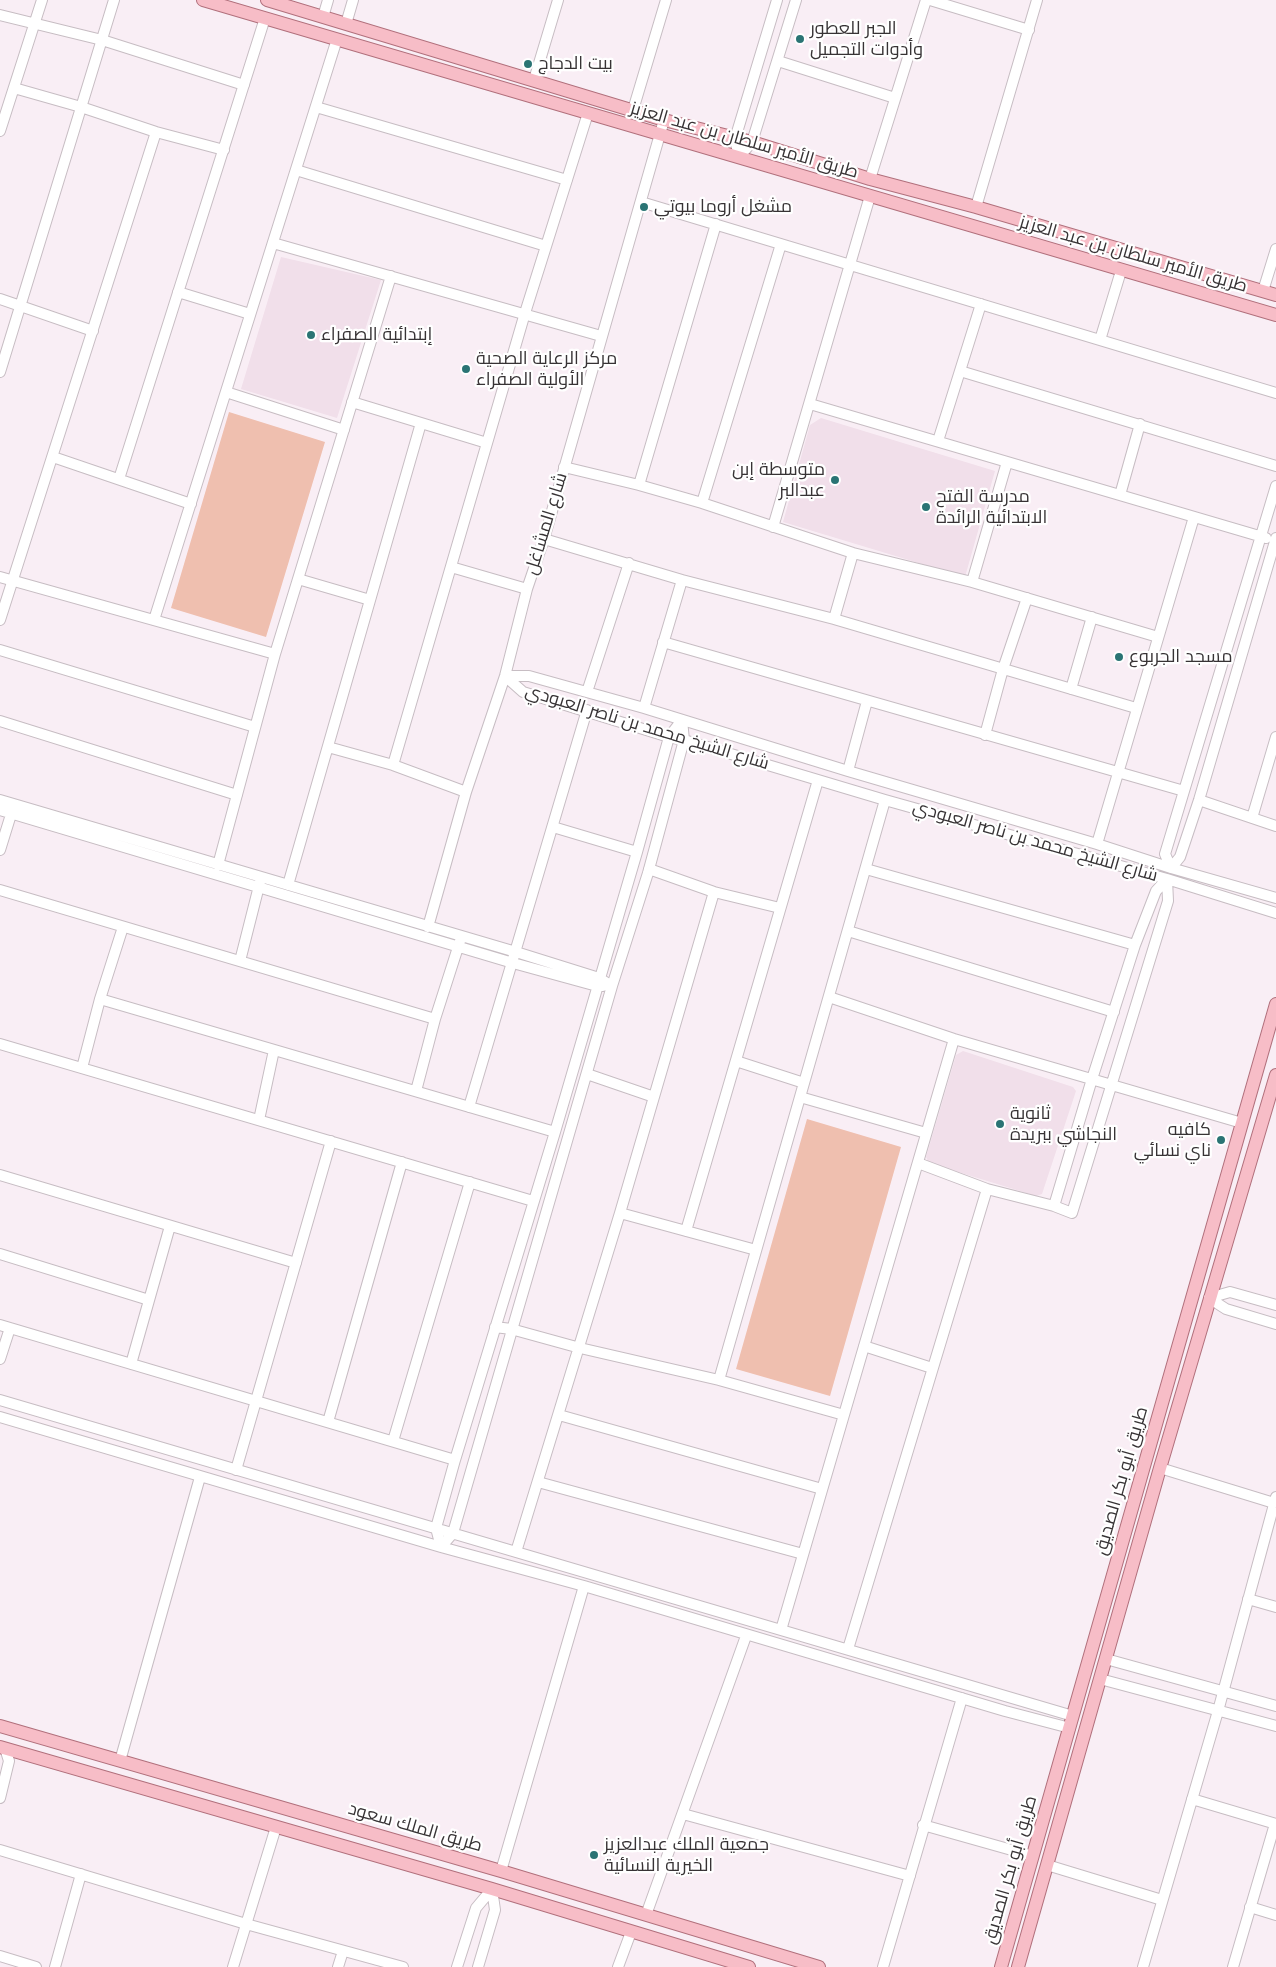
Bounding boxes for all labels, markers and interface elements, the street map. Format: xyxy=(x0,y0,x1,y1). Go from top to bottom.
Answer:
place label: الجبر للعطور وأدوات التجميل xyxy=(810,18,923,60)
marker: الجبر للعطور وأدوات التجميل xyxy=(794,33,806,45)
place label: بيت الدجاج xyxy=(538,53,613,75)
marker: بيت الدجاج xyxy=(522,58,534,70)
street label: طريق الأمير سلطان بن عبد العزيز xyxy=(627,98,861,184)
place label: مشغل أروما بيوتي xyxy=(654,196,792,218)
marker: مشغل أروما بيوتي xyxy=(638,201,650,213)
street label: طريق الأمير سلطان بن عبد العزيز xyxy=(1016,212,1250,298)
place label: إبتدائية الصفراء xyxy=(321,324,432,346)
marker: إبتدائية الصفراء xyxy=(305,329,317,341)
place label: مركز الرعاية الصحية الأولية الصفراء xyxy=(476,348,617,390)
marker: مركز الرعاية الصحية الأولية الصفراء xyxy=(460,363,472,375)
place label: متوسطة إبن عبدالبر xyxy=(732,459,825,502)
street label: شارع المشاغل xyxy=(521,470,573,578)
marker: متوسطة إبن عبدالبر xyxy=(829,474,841,486)
place label: مدرسة الفتح الابتدائية الرائدة xyxy=(936,486,1047,528)
marker: مدرسة الفتح الابتدائية الرائدة xyxy=(920,501,932,513)
place label: مسجد الجربوع xyxy=(1129,646,1233,668)
marker: مسجد الجربوع xyxy=(1113,651,1125,663)
street label: شارع الشيخ محمد بن ناصر العبودي xyxy=(523,681,771,775)
street label: شارع الشيخ محمد بن ناصر العبودي xyxy=(910,797,1160,887)
place label: ثانوية النجاشي ببريدة xyxy=(1010,1103,1117,1146)
marker: ثانوية النجاشي ببريدة xyxy=(994,1118,1006,1130)
place label: كافيه ناي نسائي xyxy=(1134,1119,1211,1162)
marker: كافيه ناي نسائي xyxy=(1215,1134,1227,1146)
street label: طريق أبو بكر الصديق xyxy=(1090,1404,1154,1558)
street label: طريق أبو بكر الصديق xyxy=(979,1793,1043,1947)
street label: طريق الملك سعود xyxy=(346,1799,484,1857)
place label: جمعية الملك عبدالعزيز الخيرية النسائية xyxy=(604,1834,769,1876)
marker: جمعية الملك عبدالعزيز الخيرية النسائية xyxy=(588,1849,600,1861)

